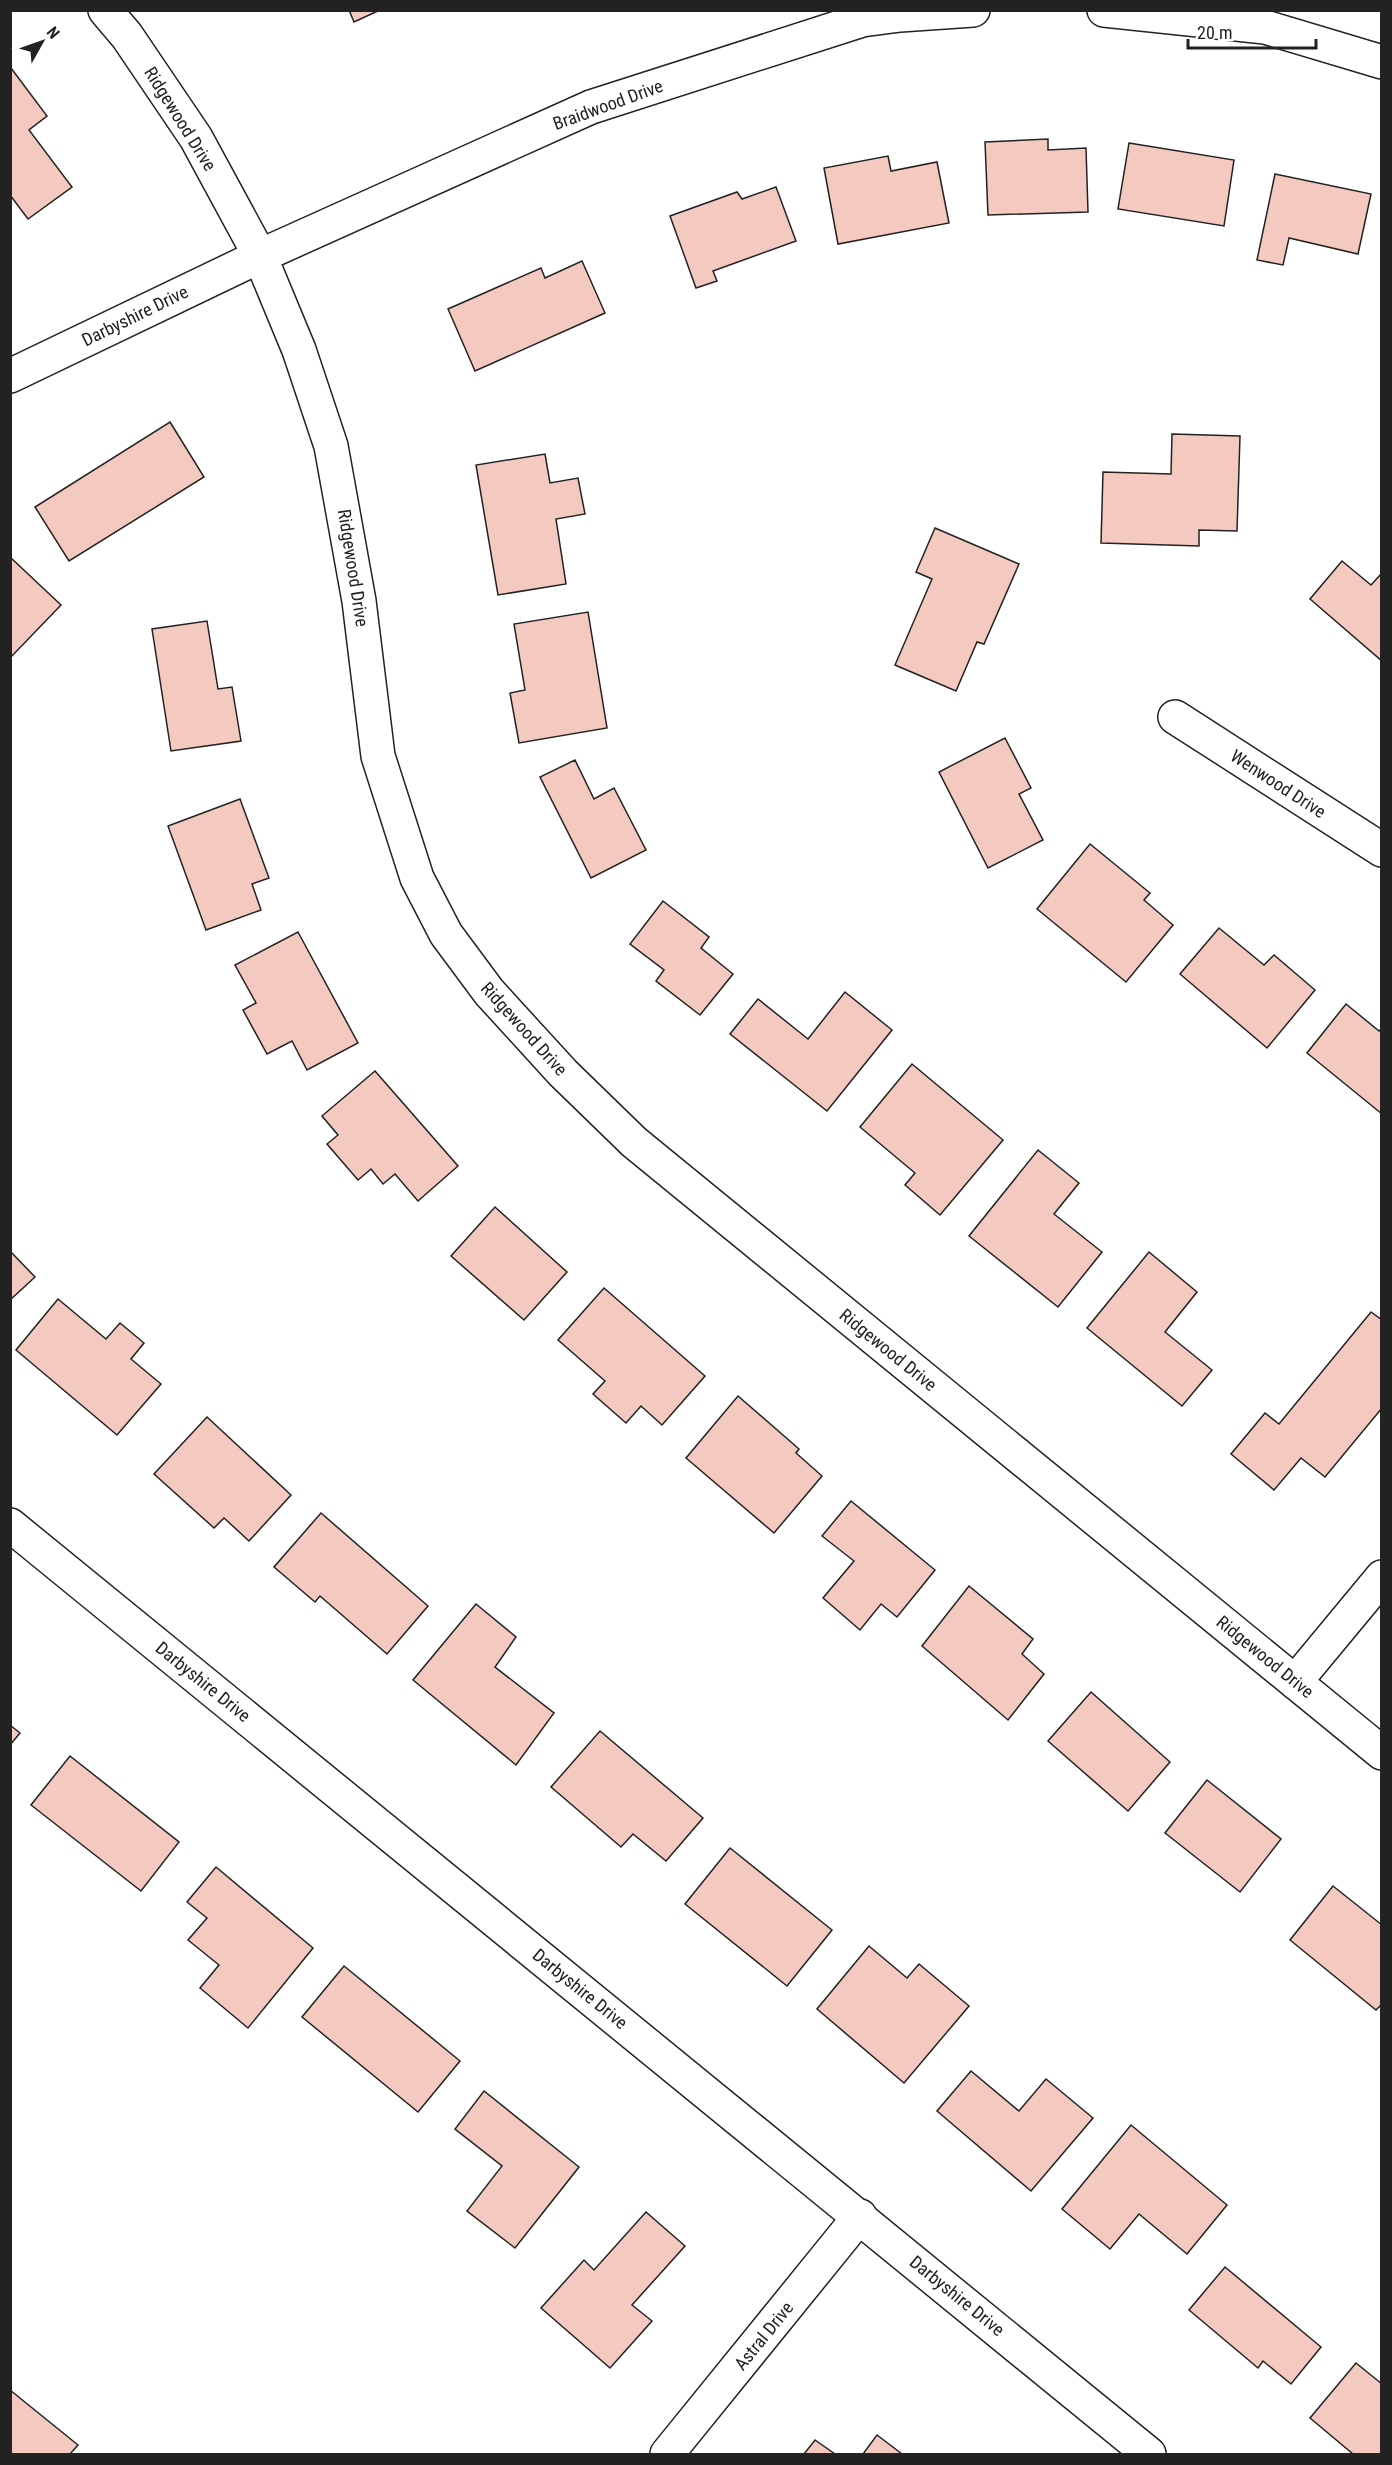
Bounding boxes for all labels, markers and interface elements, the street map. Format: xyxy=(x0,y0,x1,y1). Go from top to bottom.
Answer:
north arrow xyxy=(12,12,72,72)
scale bar xyxy=(1188,12,1316,50)
text: 20 m xyxy=(1197,22,1232,43)
text: N xyxy=(43,23,64,43)
street label: Ridgewood Drive xyxy=(140,63,221,175)
street label: Braidwood Drive xyxy=(550,75,666,134)
street label: Darbyshire Drive xyxy=(78,281,191,350)
street label: Ridgewood Drive xyxy=(334,508,373,628)
street label: Wenwood Drive xyxy=(1227,745,1330,822)
street label: Ridgewood Drive xyxy=(477,978,572,1080)
street label: Ridgewood Drive xyxy=(836,1304,941,1395)
street label: Ridgewood Drive xyxy=(1213,1611,1318,1702)
street label: Darbyshire Drive xyxy=(152,1637,255,1726)
street label: Darbyshire Drive xyxy=(529,1944,632,2033)
street label: Darbyshire Drive xyxy=(906,2251,1009,2340)
street label: Astral Drive xyxy=(730,2297,798,2374)

